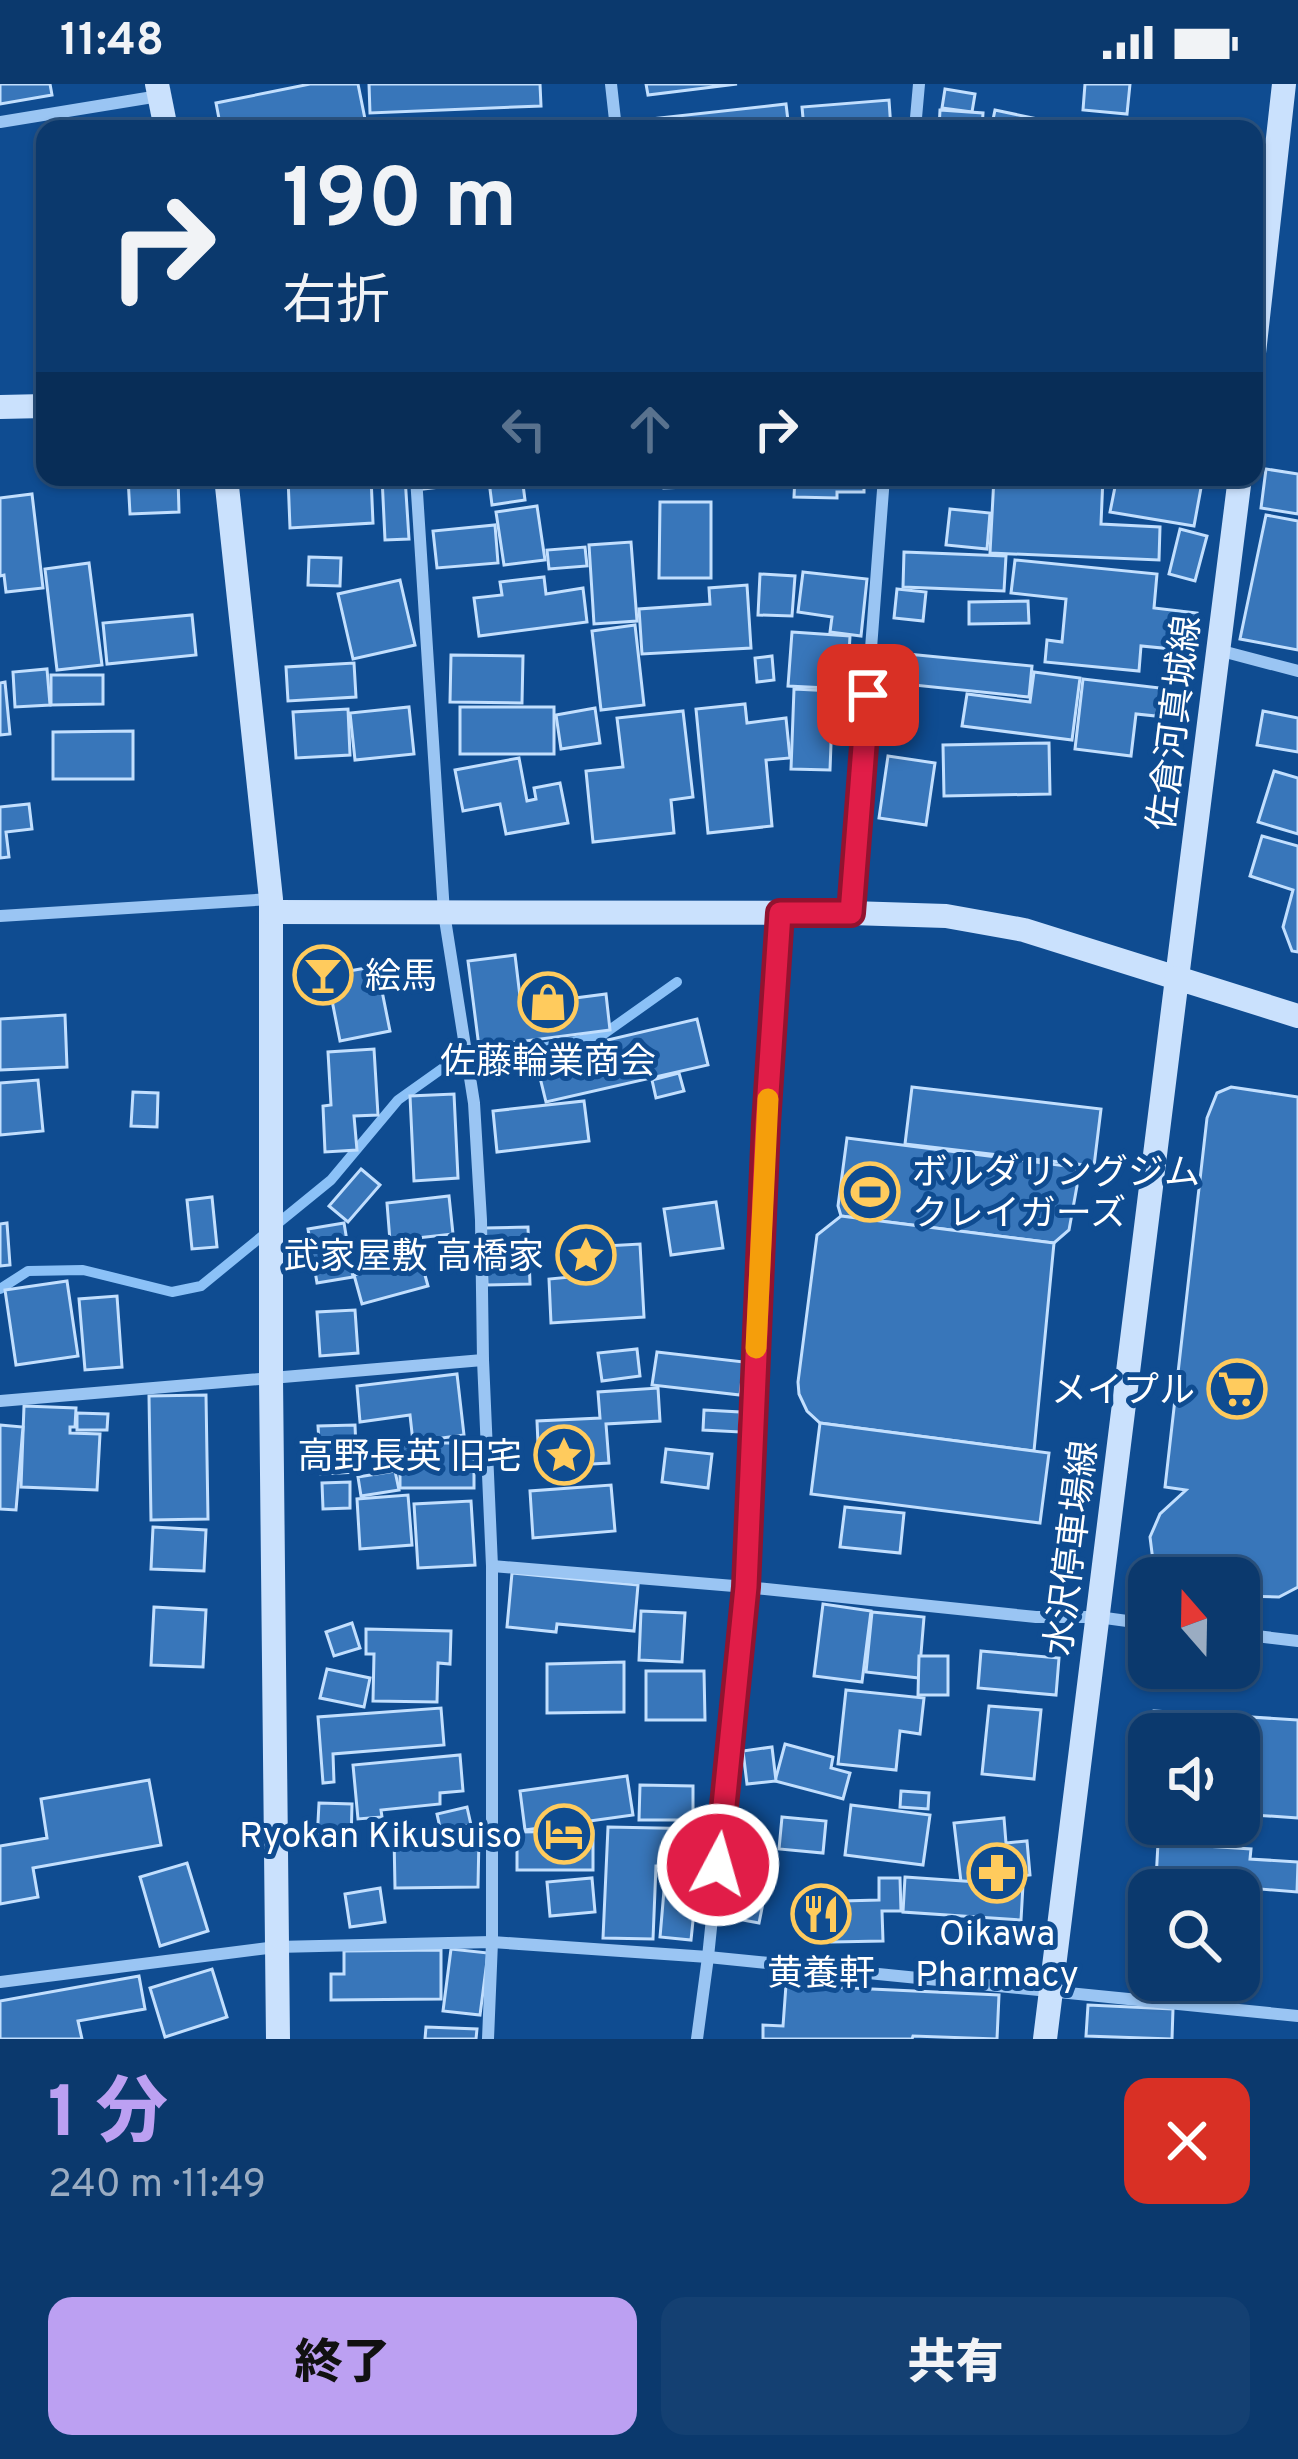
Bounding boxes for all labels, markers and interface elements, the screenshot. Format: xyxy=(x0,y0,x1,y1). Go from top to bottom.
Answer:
text: 11:48 xyxy=(60,14,164,71)
text: 190 m xyxy=(282,151,517,257)
icon: right xyxy=(84,168,240,324)
text: 右折 xyxy=(282,270,390,339)
icon: left xyxy=(491,396,557,462)
icon: ahead xyxy=(617,396,683,462)
icon: right xyxy=(743,396,809,462)
street label: 佐倉河真城線 xyxy=(1141,613,1213,833)
pin xyxy=(817,644,919,746)
icon: arrive xyxy=(835,662,901,728)
bar icon: 絵馬 xyxy=(292,944,354,1006)
place label: 絵馬 xyxy=(365,956,437,1002)
shop icon: 佐藤輪業商会 xyxy=(517,971,579,1033)
place label: 佐藤輪業商会 xyxy=(440,1041,656,1087)
place label: ボルダリングジム クレイガーズ xyxy=(912,1152,1200,1239)
sports icon: ボルダリングジム クレイガーズ xyxy=(839,1161,901,1223)
place icon: 武家屋敷 高橋家 xyxy=(555,1224,617,1286)
place label: 武家屋敷 高橋家 xyxy=(284,1236,544,1282)
supermarket icon: メイプル xyxy=(1206,1358,1268,1420)
place label: メイプル xyxy=(1051,1370,1195,1416)
place icon: 高野長英 旧宅 xyxy=(533,1424,595,1486)
place label: 高野長英 旧宅 xyxy=(298,1436,522,1482)
street label: 水沢停車場線 xyxy=(1038,1438,1110,1658)
north arrow xyxy=(1128,1557,1260,1689)
map controls xyxy=(1128,1557,1260,2001)
button: sound xyxy=(1128,1713,1260,1845)
position arrow xyxy=(655,1802,781,1928)
hotel icon: Ryokan Kikusuiso xyxy=(533,1803,595,1865)
place label: Ryokan Kikusuiso xyxy=(239,1815,522,1861)
pharmacy icon: Oikawa Pharmacy xyxy=(966,1842,1028,1904)
button: search xyxy=(1128,1869,1260,2001)
restaurant icon: 黄養軒 xyxy=(790,1883,852,1945)
place label: Oikawa Pharmacy xyxy=(915,1913,1079,2000)
place label: 黄養軒 xyxy=(767,1953,875,1999)
text: 1 分 xyxy=(48,2071,168,2163)
button: close xyxy=(1124,2078,1250,2204)
text: 240 m · 11:49 xyxy=(48,2162,266,2211)
button: 終了 xyxy=(48,2297,637,2435)
button: 共有 xyxy=(661,2297,1250,2435)

